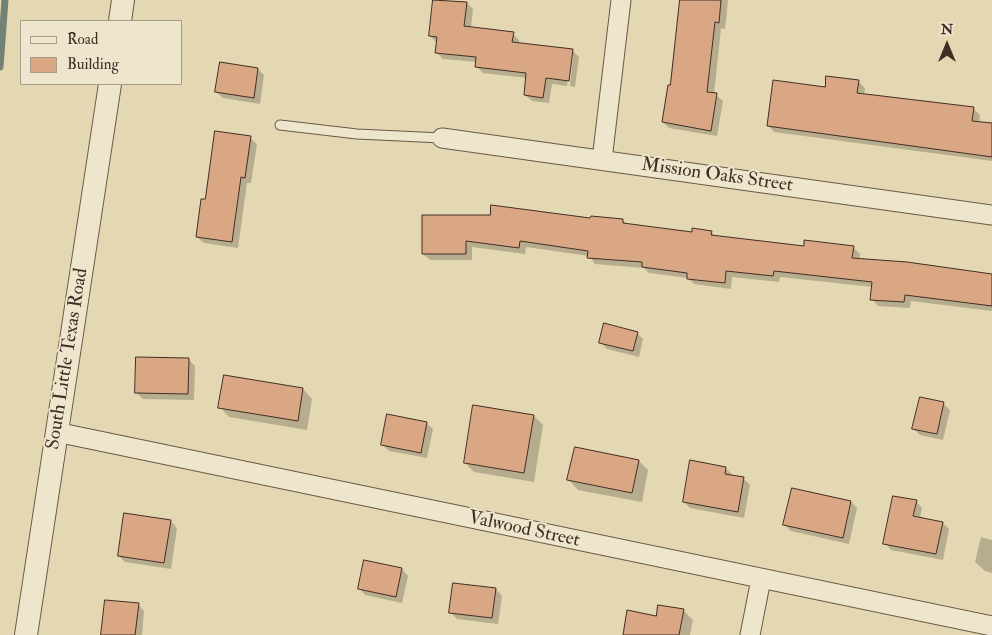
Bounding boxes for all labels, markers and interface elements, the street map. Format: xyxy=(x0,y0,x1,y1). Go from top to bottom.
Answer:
legend xyxy=(20,20,182,85)
north arrow xyxy=(922,20,972,70)
text: N xyxy=(941,21,953,38)
text: Road xyxy=(67,30,98,49)
text: Building xyxy=(67,55,119,74)
street label: Mission Oaks Street xyxy=(640,154,794,198)
street label: South Little Texas Road xyxy=(42,267,94,451)
street label: Valwood Street xyxy=(466,507,582,553)

